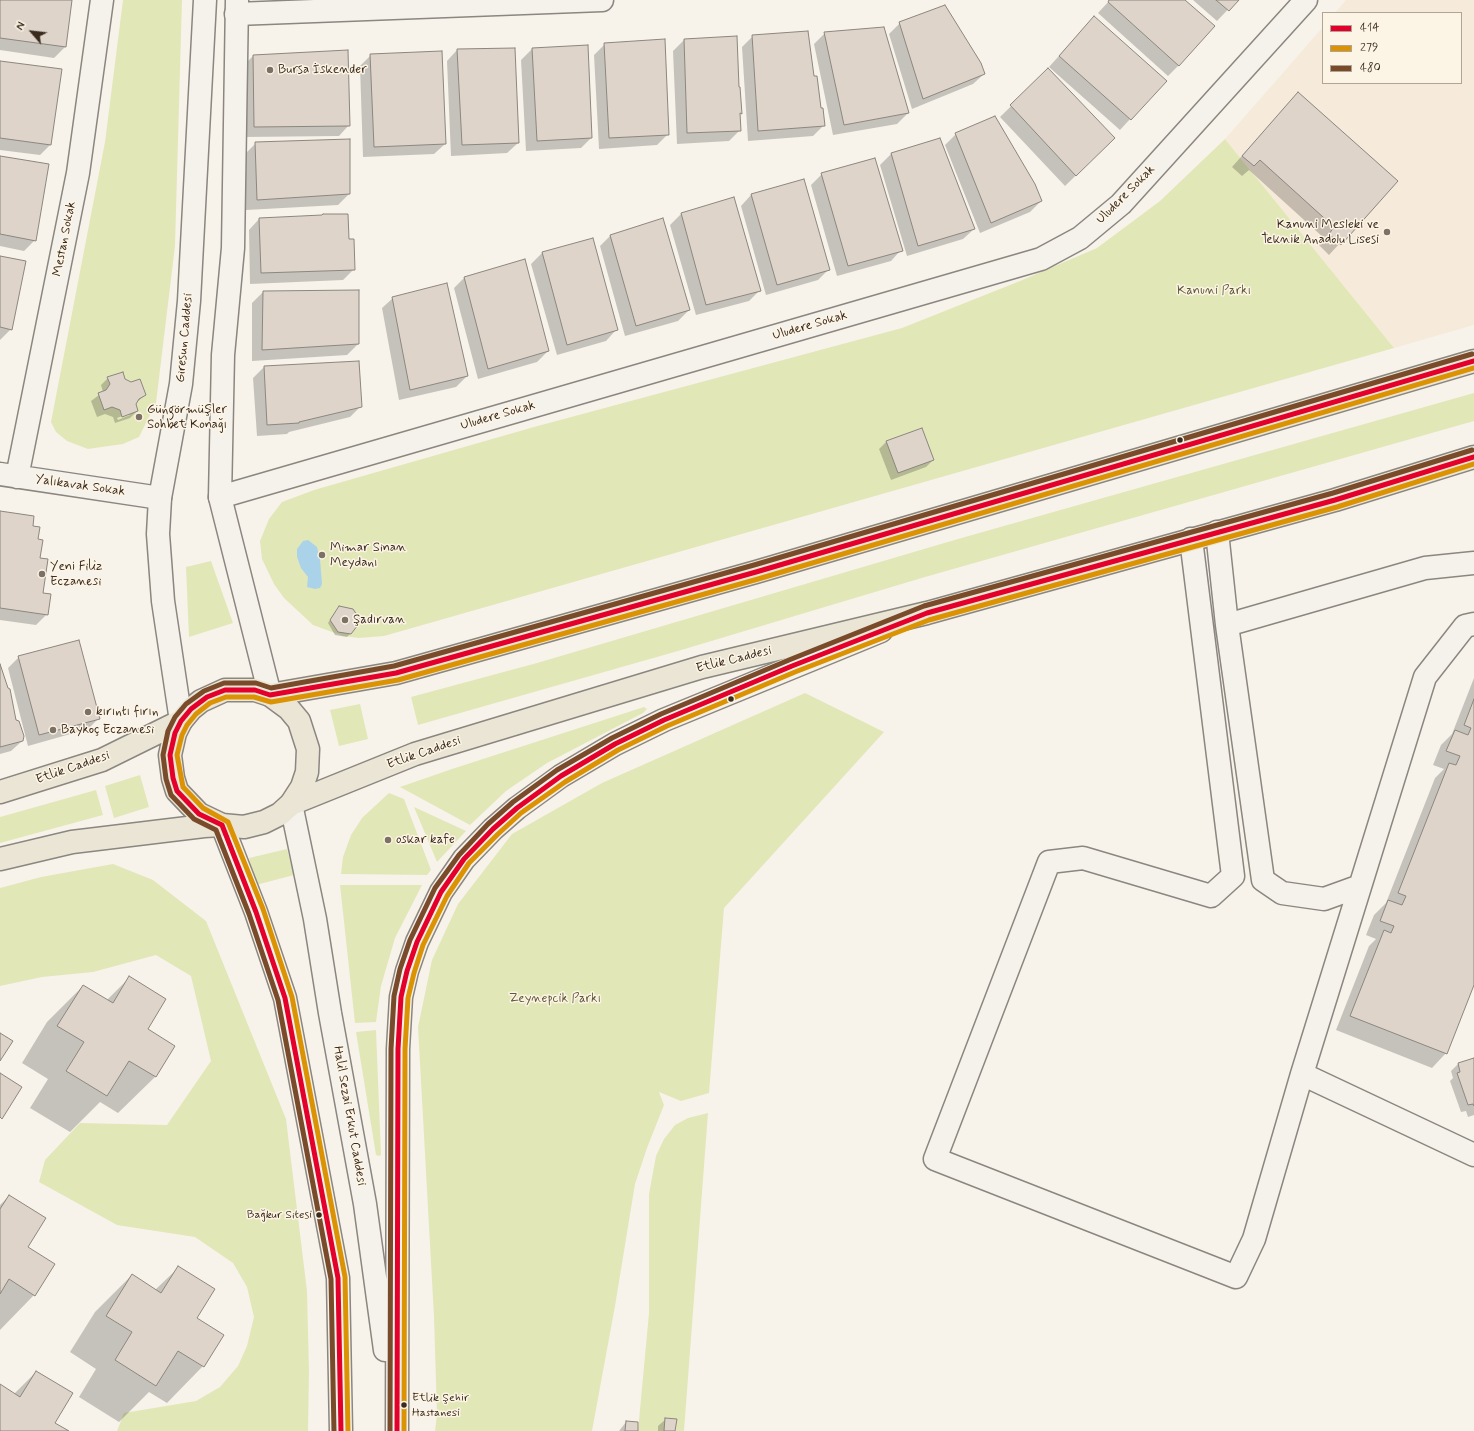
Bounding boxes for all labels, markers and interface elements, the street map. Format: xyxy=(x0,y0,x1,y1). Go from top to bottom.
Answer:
north arrow xyxy=(12,12,52,52)
legend xyxy=(1322,12,1462,84)
text: N xyxy=(14,20,29,33)
text: 414 xyxy=(1360,20,1379,36)
text: 279 xyxy=(1360,40,1378,56)
text: 480 xyxy=(1360,60,1381,76)
place label: Bursa İskender xyxy=(278,62,367,78)
marker: Bursa İskender xyxy=(265,65,275,75)
street label: Uludere Sokak xyxy=(1093,162,1159,228)
street label: Mestan Sokak xyxy=(50,200,80,278)
place label: Kanuni Mesleki ve Teknik Anadolu Lisesi xyxy=(1261,217,1379,248)
marker: Kanuni Mesleki ve Teknik Anadolu Lisesi xyxy=(1382,227,1392,237)
park label: Kanuni Parkı xyxy=(1177,283,1251,299)
street label: Giresun Caddesi xyxy=(173,293,197,383)
street label: Uludere Sokak xyxy=(771,308,849,344)
street label: Uludere Sokak xyxy=(459,398,537,434)
place label: Güngörmüşler Sohbet Konağı xyxy=(147,402,227,433)
marker: Güngörmüşler Sohbet Konağı xyxy=(134,412,144,422)
unlabelled marker xyxy=(1175,435,1185,445)
street label: Yalıkavak Sokak xyxy=(34,472,126,500)
place label: Mimar Sinan Meydanı xyxy=(330,540,406,571)
marker: Mimar Sinan Meydanı xyxy=(317,550,327,560)
place label: Yeni Filiz Eczanesi xyxy=(50,559,102,590)
marker: Yeni Filiz Eczanesi xyxy=(37,569,47,579)
place label: Şadırvan xyxy=(353,612,405,628)
marker: Şadırvan xyxy=(340,615,350,625)
street label: Etlik Caddesi xyxy=(695,643,773,677)
unlabelled marker xyxy=(726,694,736,704)
place label: kırıntı fırın xyxy=(96,704,158,720)
marker: kırıntı fırın xyxy=(83,707,93,717)
place label: Baykoç Eczanesi xyxy=(61,722,154,738)
marker: Baykoç Eczanesi xyxy=(48,725,58,735)
street label: Etlik Caddesi xyxy=(385,733,463,773)
street label: Etlik Caddesi xyxy=(34,748,112,788)
place label: oskar kafe xyxy=(396,832,455,848)
marker: oskar kafe xyxy=(383,835,393,845)
park label: Zeynepcik Parkı xyxy=(509,991,601,1007)
street label: Halil Sezai Erkut Caddesi xyxy=(329,1045,369,1187)
place label: Bağkur Sitesi xyxy=(247,1208,312,1222)
marker: Bağkur Sitesi xyxy=(314,1210,324,1220)
place label: Etlik Şehir Hastanesi xyxy=(412,1391,469,1419)
marker: Etlik Şehir Hastanesi xyxy=(399,1400,409,1410)

